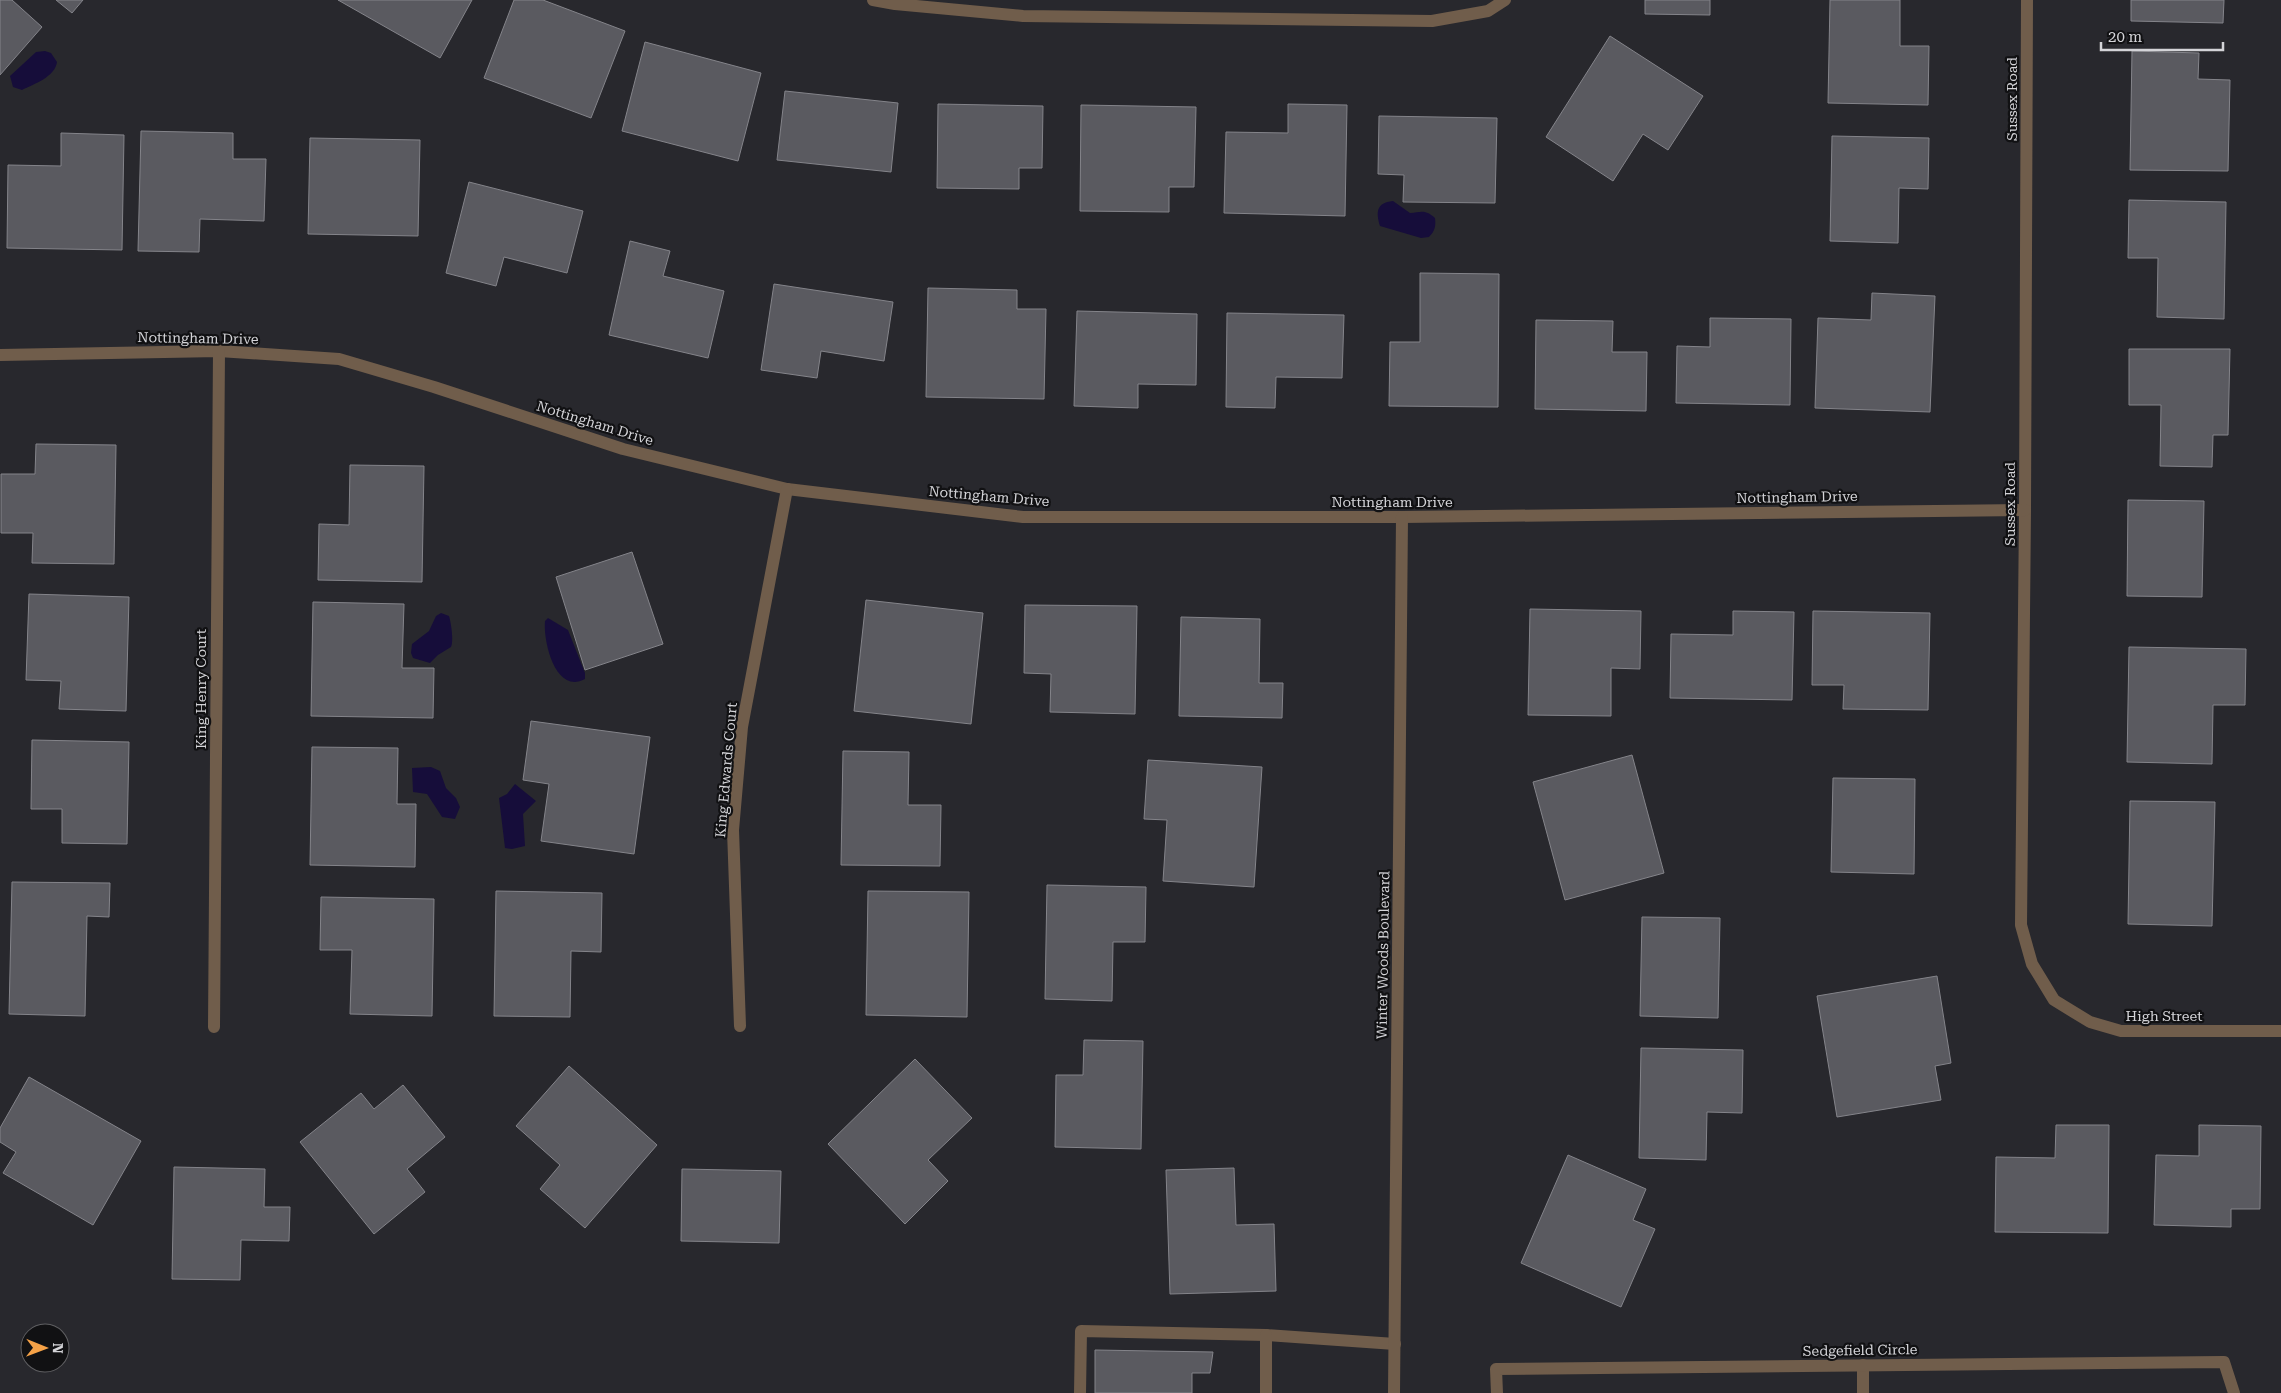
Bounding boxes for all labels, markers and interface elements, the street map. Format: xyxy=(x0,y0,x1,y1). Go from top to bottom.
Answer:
scale bar xyxy=(2101,20,2224,52)
text: 20 m xyxy=(2108,28,2143,46)
street label: Sussex Road xyxy=(2004,57,2020,141)
street label: Nottingham Drive xyxy=(137,329,259,347)
street label: Nottingham Drive xyxy=(535,398,656,448)
street label: Sussex Road xyxy=(2002,462,2018,546)
street label: Nottingham Drive xyxy=(928,483,1050,509)
street label: Nottingham Drive xyxy=(1736,488,1858,506)
street label: Nottingham Drive xyxy=(1331,494,1453,510)
street label: King Henry Court xyxy=(193,629,209,749)
street label: King Edwards Court xyxy=(712,702,740,838)
street label: Winter Woods Boulevard xyxy=(1374,871,1392,1039)
street label: High Street xyxy=(2126,1008,2202,1024)
north arrow xyxy=(20,1323,70,1373)
street label: Sedgefield Circle xyxy=(1802,1341,1918,1359)
text: N xyxy=(50,1343,66,1354)

